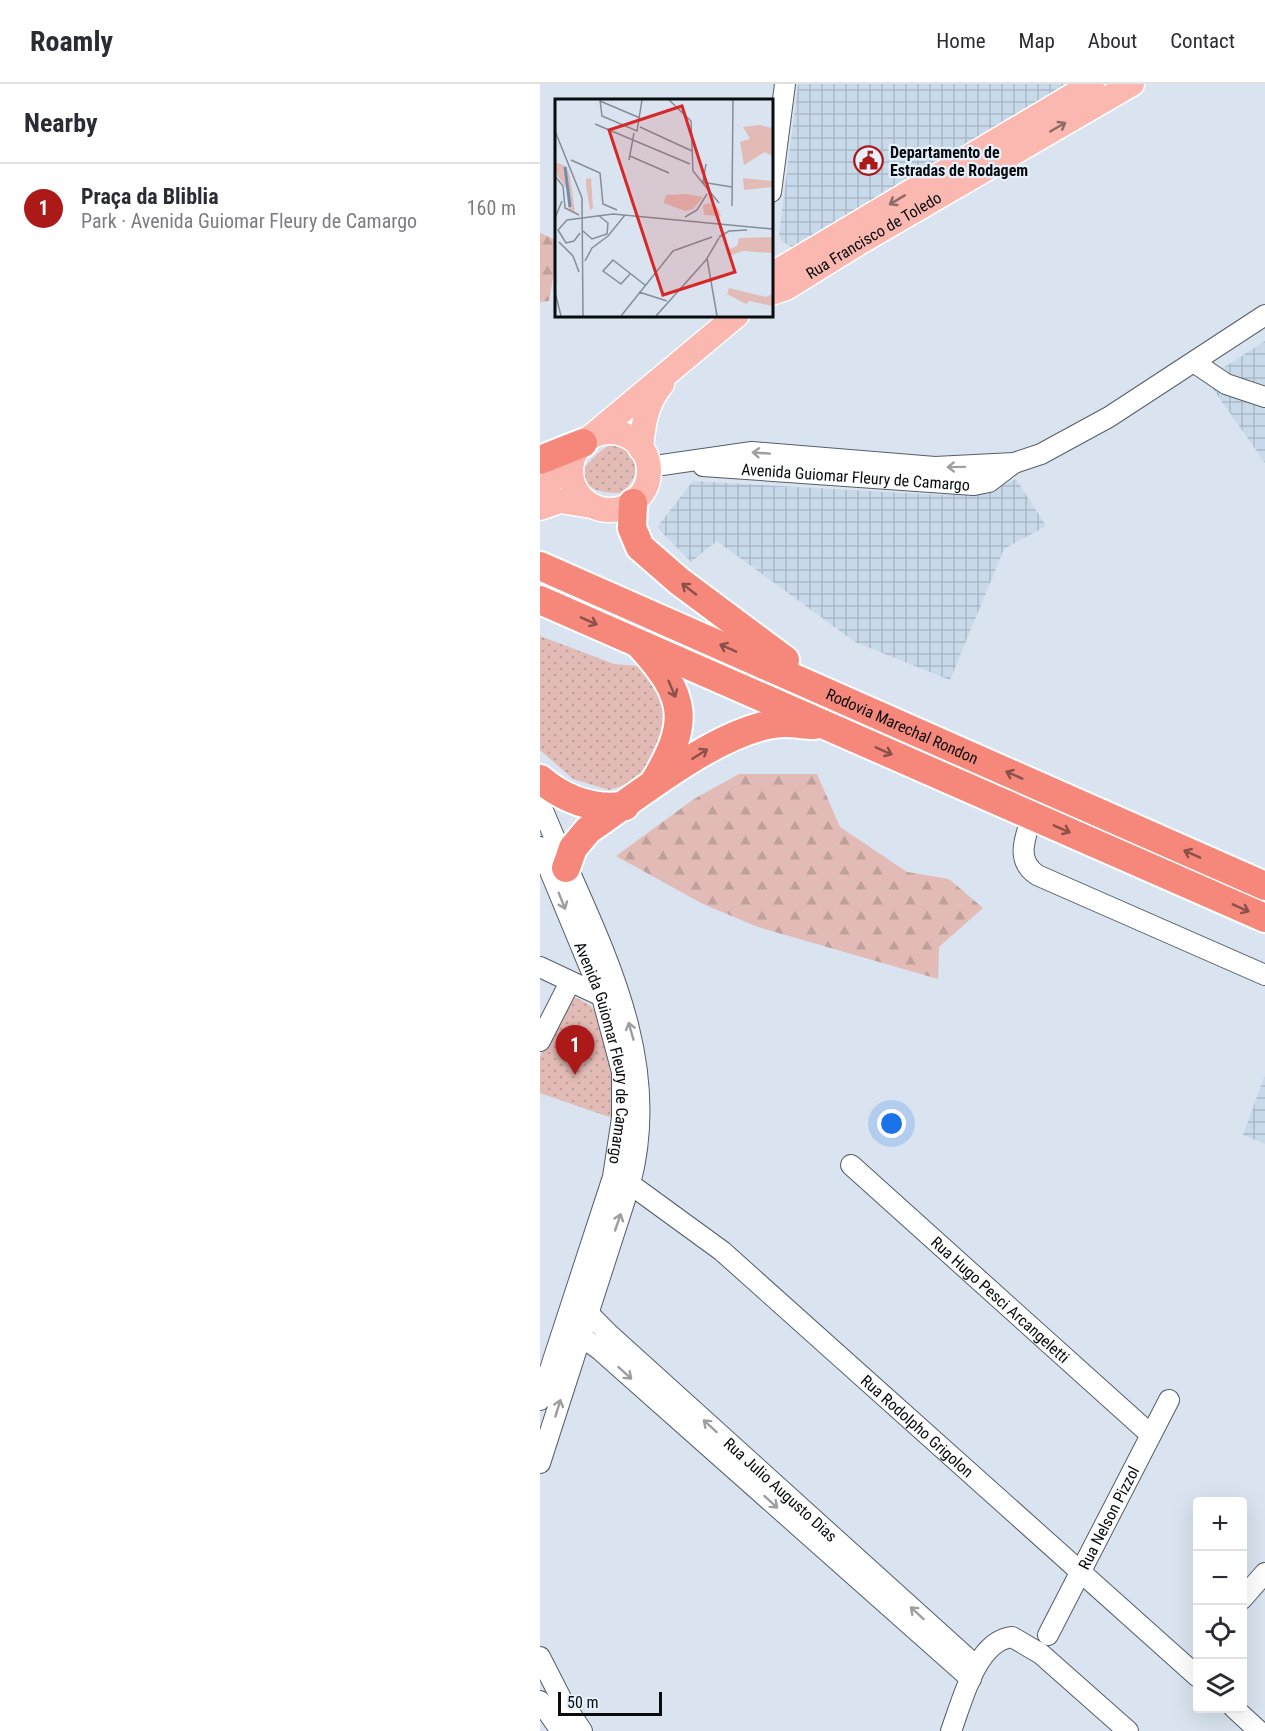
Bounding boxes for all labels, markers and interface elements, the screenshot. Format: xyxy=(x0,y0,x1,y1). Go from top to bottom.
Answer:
text: Roamly xyxy=(30,25,113,58)
text: Home xyxy=(936,29,986,53)
text: Map xyxy=(1019,29,1055,53)
text: About xyxy=(1088,29,1137,53)
text: Contact xyxy=(1170,29,1235,53)
inset map xyxy=(555,99,772,316)
text: Nearby xyxy=(24,108,98,138)
one-way arrow xyxy=(1049,121,1066,133)
place label: Departamento de Estradas de Rodagem xyxy=(890,143,1028,180)
public building icon: Departamento de Estradas de Rodagem xyxy=(853,145,885,177)
text: Praça da Bliblia xyxy=(81,184,219,209)
street label: Rua Francisco de Toledo xyxy=(803,188,945,283)
one-way arrow xyxy=(889,194,906,206)
text: 1 xyxy=(38,196,49,220)
text: 160 m xyxy=(467,196,516,220)
text: Park · Avenida Guiomar Fleury de Camargo xyxy=(81,209,417,233)
one-way arrow xyxy=(752,448,772,459)
street label: Avenida Guiomar Fleury de Camargo xyxy=(741,460,971,495)
one-way arrow xyxy=(946,461,966,473)
one-way arrow xyxy=(681,583,697,596)
one-way arrow xyxy=(579,616,598,627)
one-way arrow xyxy=(719,642,737,653)
one-way arrow xyxy=(667,680,678,698)
street label: Rodovia Marechal Rondon xyxy=(823,684,981,768)
one-way arrow xyxy=(874,746,893,757)
one-way arrow xyxy=(691,748,708,760)
one-way arrow xyxy=(1005,768,1023,779)
one-way arrow xyxy=(1053,824,1071,835)
one-way arrow xyxy=(1184,848,1202,859)
one-way arrow xyxy=(557,891,568,910)
one-way arrow xyxy=(1231,903,1250,914)
street label: Avenida Guiomar Fleury de Camargo xyxy=(570,939,631,1165)
one-way arrow xyxy=(625,1022,636,1041)
pin: 1 xyxy=(555,1026,594,1075)
your location xyxy=(877,1109,906,1138)
one-way arrow xyxy=(613,1213,624,1232)
street label: Rua Hugo Pesci Arcangeletti xyxy=(927,1233,1073,1367)
one-way arrow xyxy=(617,1366,632,1380)
street label: Rua Rodolpho Grigolon xyxy=(857,1371,977,1481)
one-way arrow xyxy=(553,1399,564,1418)
one-way arrow xyxy=(703,1419,718,1433)
street label: Rua Julio Augusto Dias xyxy=(720,1434,841,1546)
street label: Rua Nelson Pizzol xyxy=(1074,1463,1143,1573)
one-way arrow xyxy=(763,1495,778,1509)
map controls xyxy=(1193,1497,1247,1713)
button: + xyxy=(1193,1497,1247,1551)
button: − xyxy=(1193,1551,1247,1605)
button: locate xyxy=(1193,1605,1247,1659)
one-way arrow xyxy=(910,1606,925,1620)
button: layers xyxy=(1193,1659,1247,1713)
scale bar xyxy=(558,1689,662,1716)
text: 50 m xyxy=(567,1693,599,1712)

